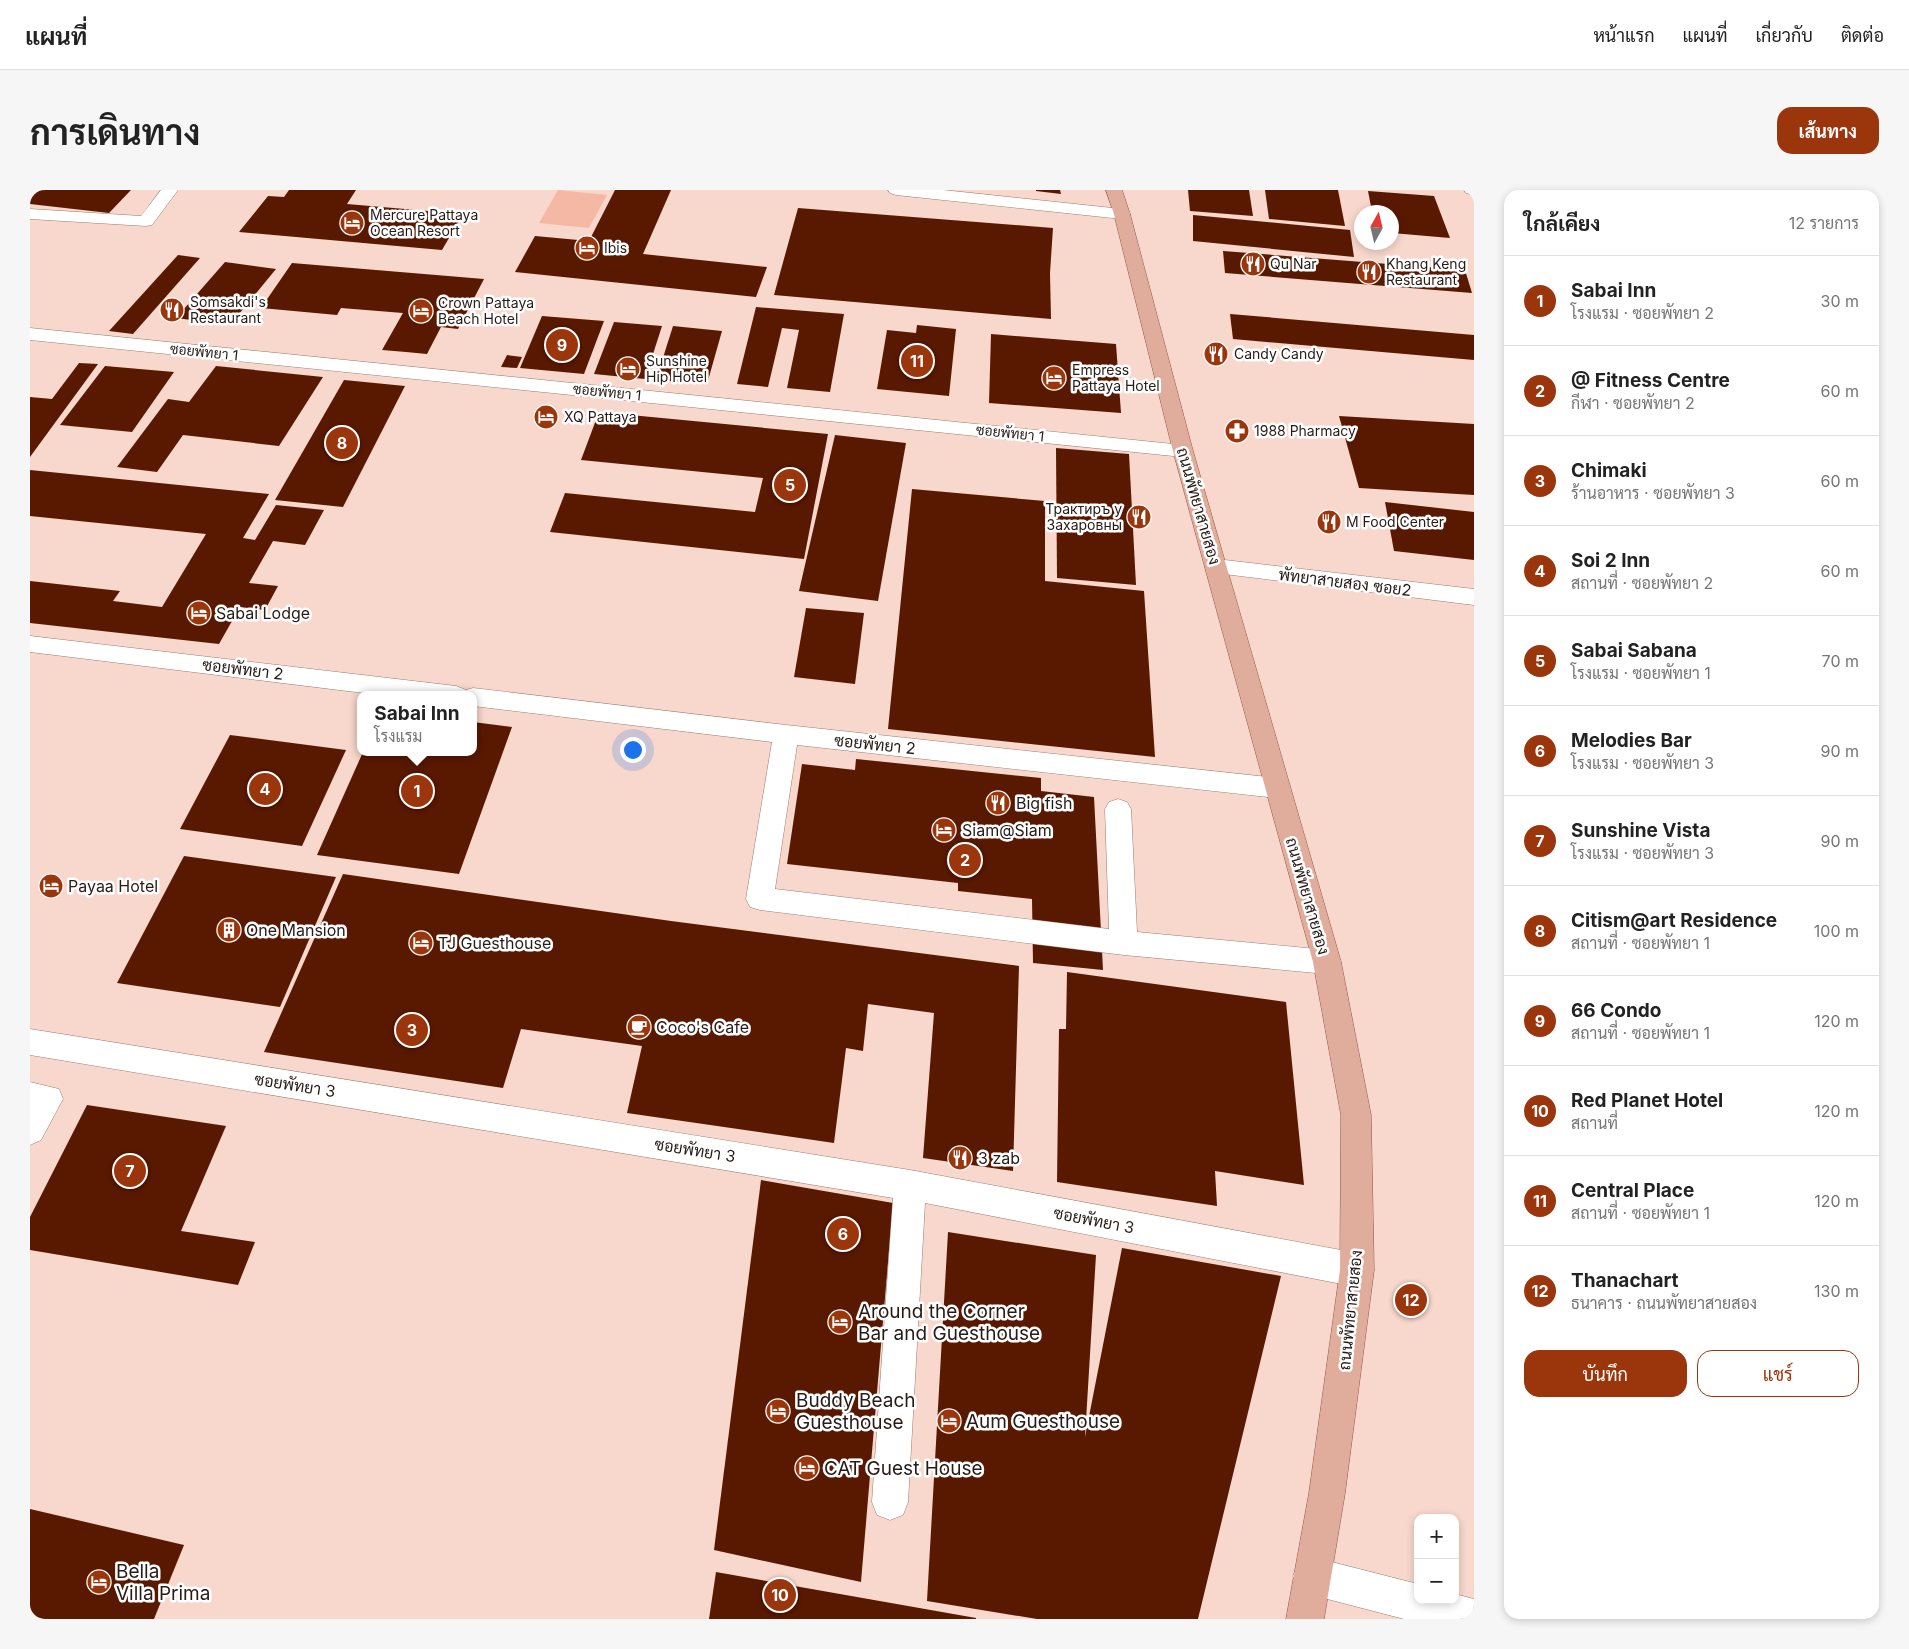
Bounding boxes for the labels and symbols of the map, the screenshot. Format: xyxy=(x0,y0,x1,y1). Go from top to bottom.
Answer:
north arrow xyxy=(1354,205,1399,250)
place label: Mercure Pattaya Ocean Resort xyxy=(370,206,478,239)
hotel icon: Mercure Pattaya Ocean Resort xyxy=(339,210,365,236)
hotel icon: Ibis xyxy=(574,235,600,261)
place label: Ibis xyxy=(604,239,627,256)
restaurant icon: Qu Nar xyxy=(1240,251,1266,277)
place label: Qu Nar xyxy=(1270,255,1317,272)
place label: Khang Keng Restaurant xyxy=(1386,255,1466,288)
restaurant icon: Khang Keng Restaurant xyxy=(1356,259,1382,285)
place label: Somsakdi's Restaurant xyxy=(190,293,266,326)
place label: Crown Pattaya Beach Hotel xyxy=(438,294,534,327)
restaurant icon: Somsakdi's Restaurant xyxy=(159,297,185,323)
hotel icon: Crown Pattaya Beach Hotel xyxy=(408,298,434,324)
pin: 9 xyxy=(546,326,578,364)
street label: ซอยพัทยา 1 xyxy=(169,339,239,364)
restaurant icon: Candy Candy xyxy=(1203,341,1229,367)
pin: 11 xyxy=(901,342,933,380)
place label: Candy Candy xyxy=(1234,345,1324,362)
place label: Sunshine Hip Hotel xyxy=(646,352,707,385)
hotel icon: Sunshine Hip Hotel xyxy=(615,356,641,382)
place label: Empress Pattaya Hotel xyxy=(1072,361,1160,394)
hotel icon: Empress Pattaya Hotel xyxy=(1041,365,1067,391)
street label: ซอยพัทยา 1 xyxy=(572,379,642,404)
hotel icon: XQ Pattaya xyxy=(533,404,559,430)
place label: XQ Pattaya xyxy=(564,408,637,425)
pharmacy icon: 1988 Pharmacy xyxy=(1224,418,1250,444)
street label: ซอยพัทยา 1 xyxy=(975,420,1045,445)
place label: 1988 Pharmacy xyxy=(1254,422,1356,439)
pin: 8 xyxy=(326,424,358,462)
street label: ถนนพัทยาสายสอง xyxy=(1173,445,1225,567)
pin: 5 xyxy=(774,466,806,504)
place label: Трактиръ у Захаровны xyxy=(1045,500,1122,533)
restaurant icon: Трактиръ у Захаровны xyxy=(1126,504,1152,530)
restaurant icon: M Food Center xyxy=(1316,509,1342,535)
place label: M Food Center xyxy=(1346,513,1444,530)
street label: พัทยาสายสอง ซอย2 xyxy=(1277,564,1413,600)
hotel icon: Sabai Lodge xyxy=(186,600,212,626)
place label: Sabai Lodge xyxy=(216,603,310,623)
street label: ซอยพัทยา 2 xyxy=(201,654,285,684)
street label: ซอยพัทยา 2 xyxy=(833,730,917,758)
your location xyxy=(620,737,646,763)
pin: 4 xyxy=(249,770,281,808)
pin: 1 xyxy=(401,772,433,810)
restaurant icon: Big fish xyxy=(985,790,1011,816)
place label: Big fish xyxy=(1016,793,1072,813)
hotel icon: Siam@Siam xyxy=(931,817,957,843)
place label: Siam@Siam xyxy=(962,820,1052,840)
street label: ถนนพัทยาสายสอง xyxy=(1282,835,1334,957)
pin: 2 xyxy=(949,841,981,879)
hotel icon: Payaa Hotel xyxy=(38,873,64,899)
place label: Payaa Hotel xyxy=(68,876,158,896)
building icon: One Mansion xyxy=(216,917,242,943)
place label: One Mansion xyxy=(246,920,346,940)
hotel icon: TJ Guesthouse xyxy=(408,930,434,956)
place label: TJ Guesthouse xyxy=(438,933,551,953)
pin: 3 xyxy=(396,1011,428,1049)
cafe icon: Coco's Cafe xyxy=(626,1014,652,1040)
place label: Coco's Cafe xyxy=(656,1017,749,1037)
street label: ซอยพัทยา 3 xyxy=(253,1069,337,1101)
street label: ซอยพัทยา 3 xyxy=(653,1134,737,1166)
restaurant icon: 3 zab xyxy=(947,1145,973,1171)
place label: 3 zab xyxy=(978,1148,1020,1168)
pin: 7 xyxy=(114,1152,146,1190)
street label: ซอยพัทยา 3 xyxy=(1052,1202,1136,1238)
pin: 6 xyxy=(827,1215,859,1253)
street label: ถนนพัทยาสายสอง xyxy=(1334,1249,1366,1371)
pin: 12 xyxy=(1395,1281,1427,1319)
place label: Around the Corner Bar and Guesthouse xyxy=(858,1300,1040,1345)
hotel icon: Around the Corner Bar and Guesthouse xyxy=(827,1309,853,1335)
place label: Buddy Beach Guesthouse xyxy=(796,1389,916,1434)
hotel icon: Buddy Beach Guesthouse xyxy=(765,1398,791,1424)
hotel icon: Aum Guesthouse xyxy=(936,1408,962,1434)
place label: Aum Guesthouse xyxy=(966,1410,1120,1433)
hotel icon: CAT Guest House xyxy=(794,1455,820,1481)
place label: CAT Guest House xyxy=(824,1457,983,1480)
place label: Bella Villa Prima xyxy=(116,1560,210,1605)
hotel icon: Bella Villa Prima xyxy=(86,1569,112,1595)
pin: 10 xyxy=(764,1576,796,1614)

